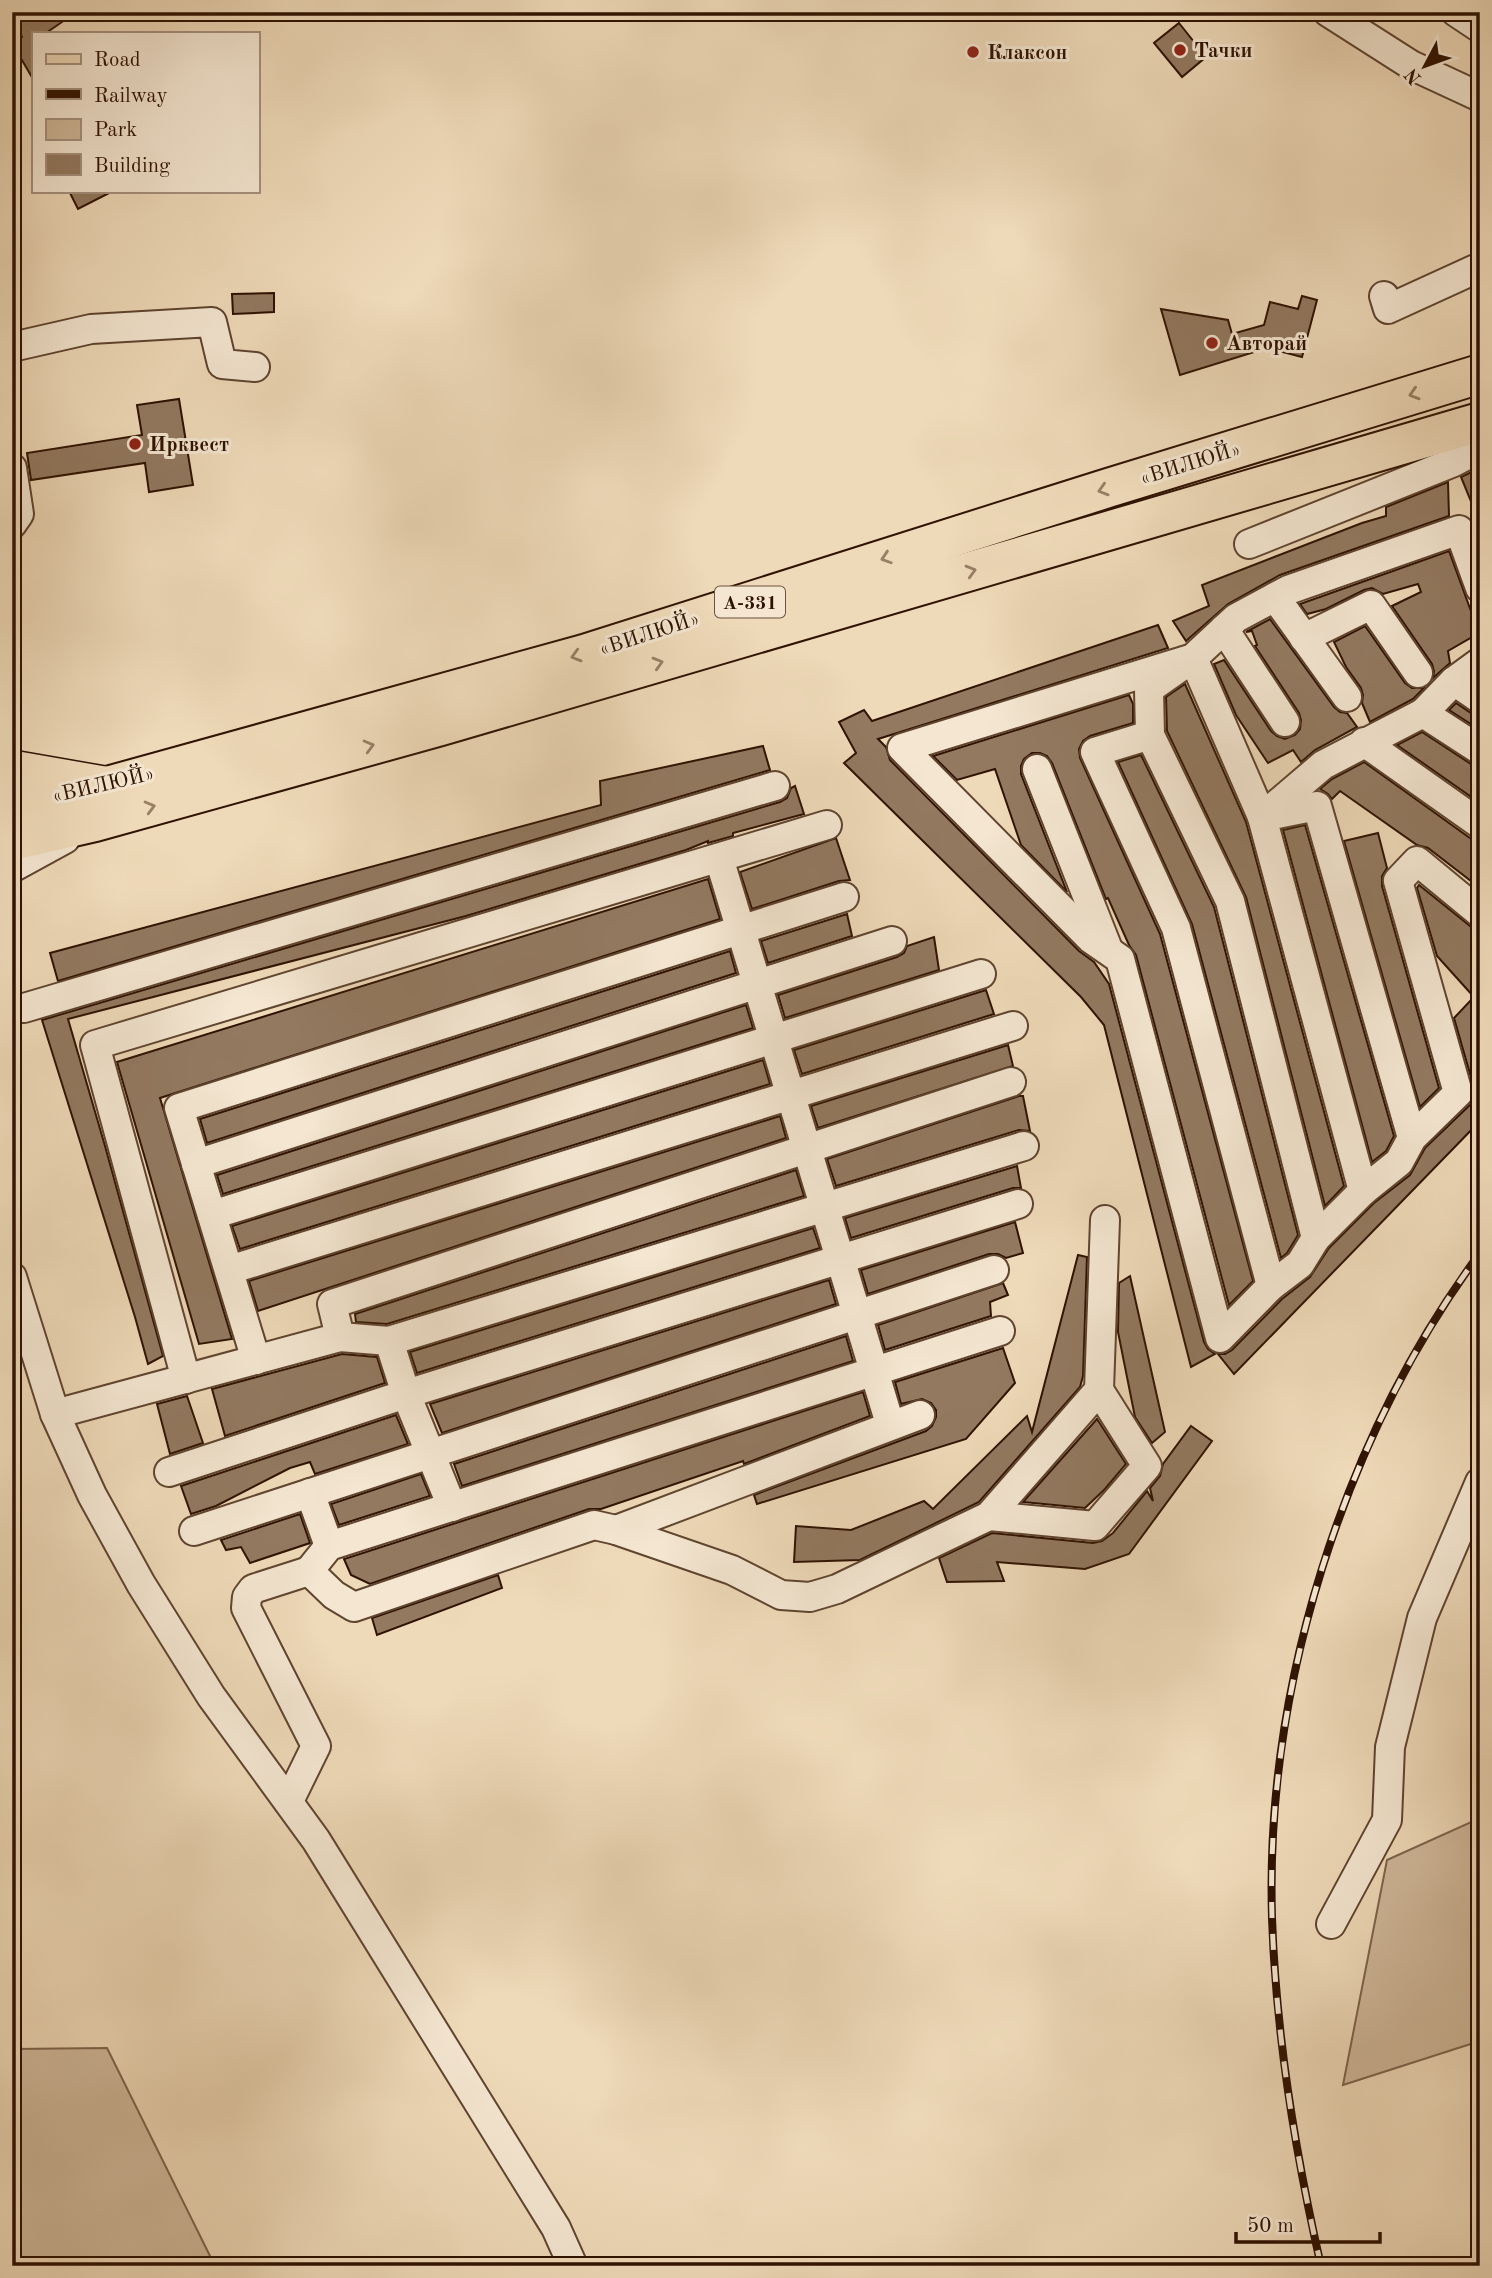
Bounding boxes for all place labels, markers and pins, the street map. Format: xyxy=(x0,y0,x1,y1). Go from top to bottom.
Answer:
place label: Тачки xyxy=(1194,41,1253,62)
marker: Тачки xyxy=(1172,42,1188,58)
place label: Клаксон xyxy=(987,43,1068,64)
marker: Клаксон xyxy=(965,44,981,60)
place label: Авторай xyxy=(1226,334,1307,355)
marker: Авторай xyxy=(1204,335,1220,351)
place label: Ирквест xyxy=(149,435,229,456)
marker: Ирквест xyxy=(127,436,143,452)

